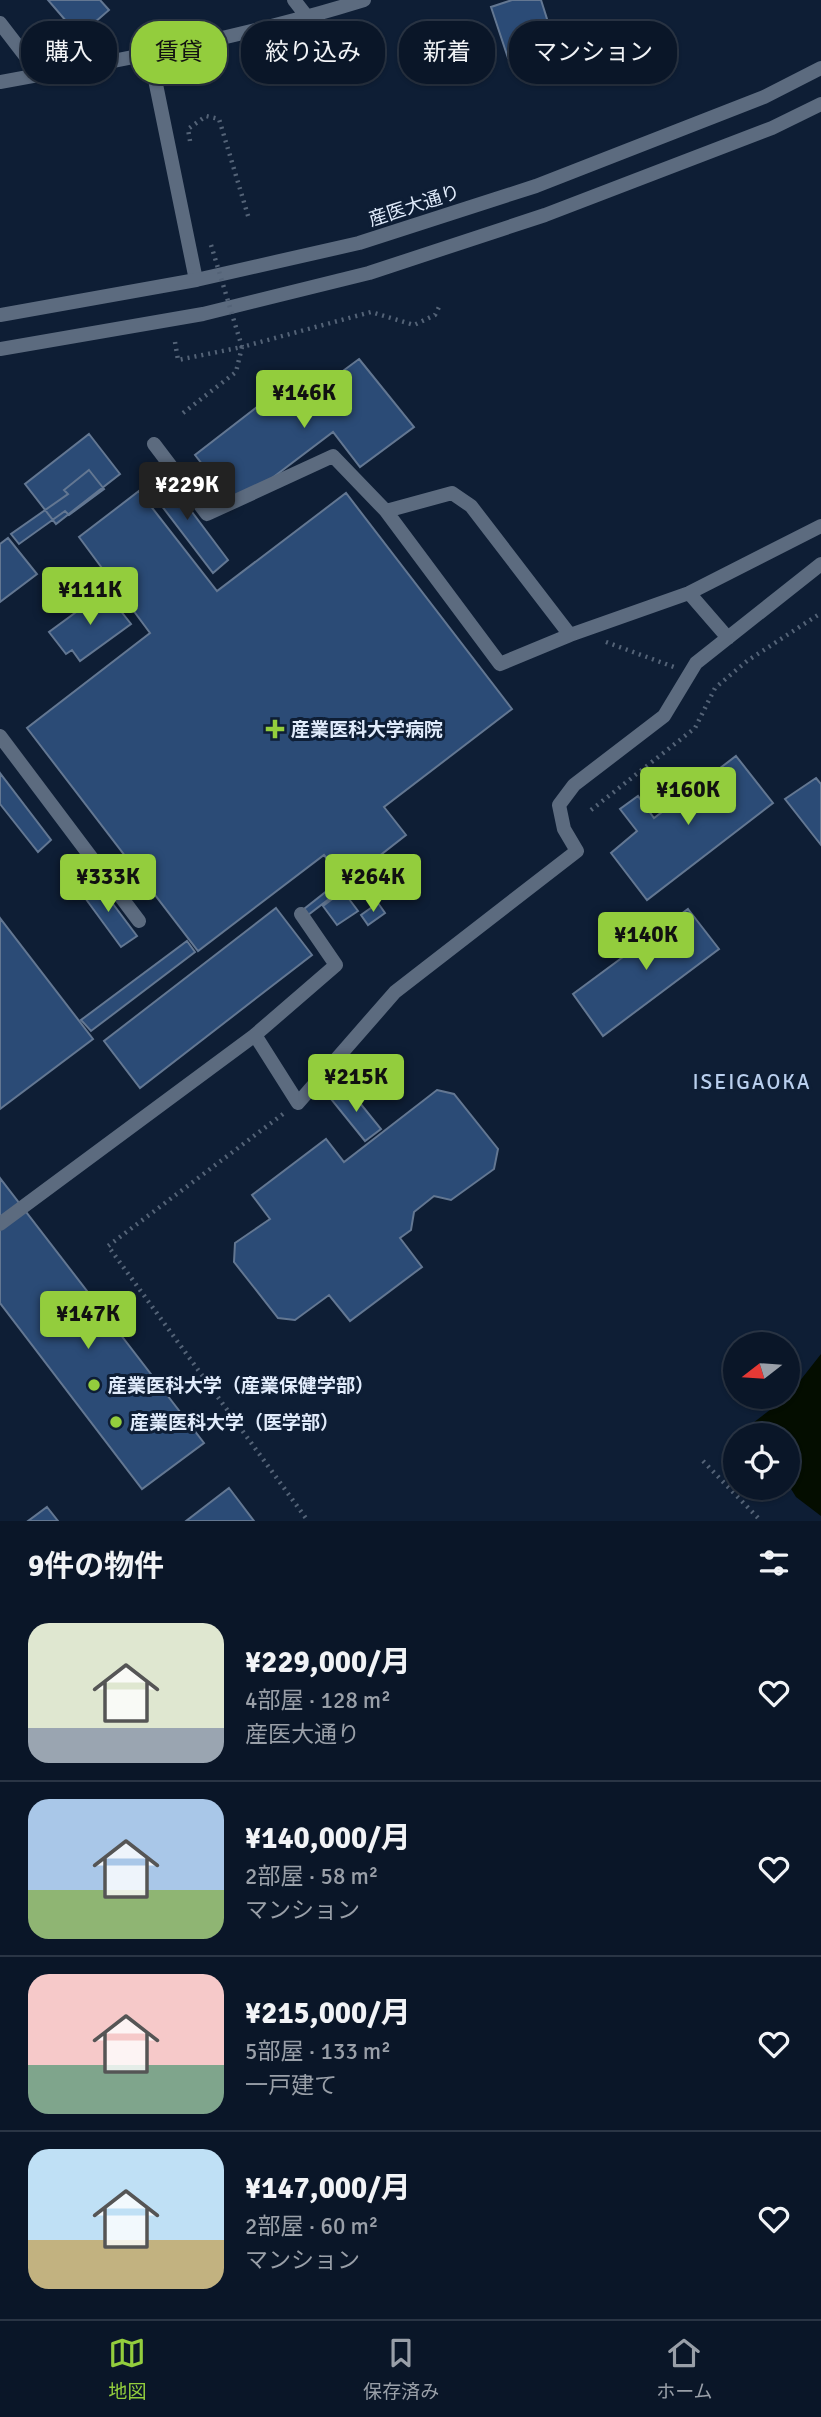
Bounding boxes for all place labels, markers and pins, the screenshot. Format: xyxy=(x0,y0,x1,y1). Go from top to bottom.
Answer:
pin: ¥146K xyxy=(255,370,353,430)
pin: ¥229K xyxy=(138,462,236,522)
pin: ¥111K xyxy=(41,568,139,627)
place label: 産業医科大学病院 xyxy=(291,718,443,742)
marker: 産業医科大学病院 xyxy=(265,719,285,739)
pin: ¥160K xyxy=(639,768,737,827)
pin: ¥333K xyxy=(59,855,157,914)
pin: ¥264K xyxy=(324,855,422,914)
pin: ¥140K xyxy=(597,912,695,972)
pin: ¥215K xyxy=(307,1054,405,1114)
pin: ¥147K xyxy=(39,1292,137,1351)
place label: 産業医科大学（産業保健学部） xyxy=(108,1374,374,1398)
marker: 産業医科大学（産業保健学部） xyxy=(86,1377,102,1393)
place label: 産業医科大学（医学部） xyxy=(130,1411,339,1435)
marker: 産業医科大学（医学部） xyxy=(108,1414,124,1430)

